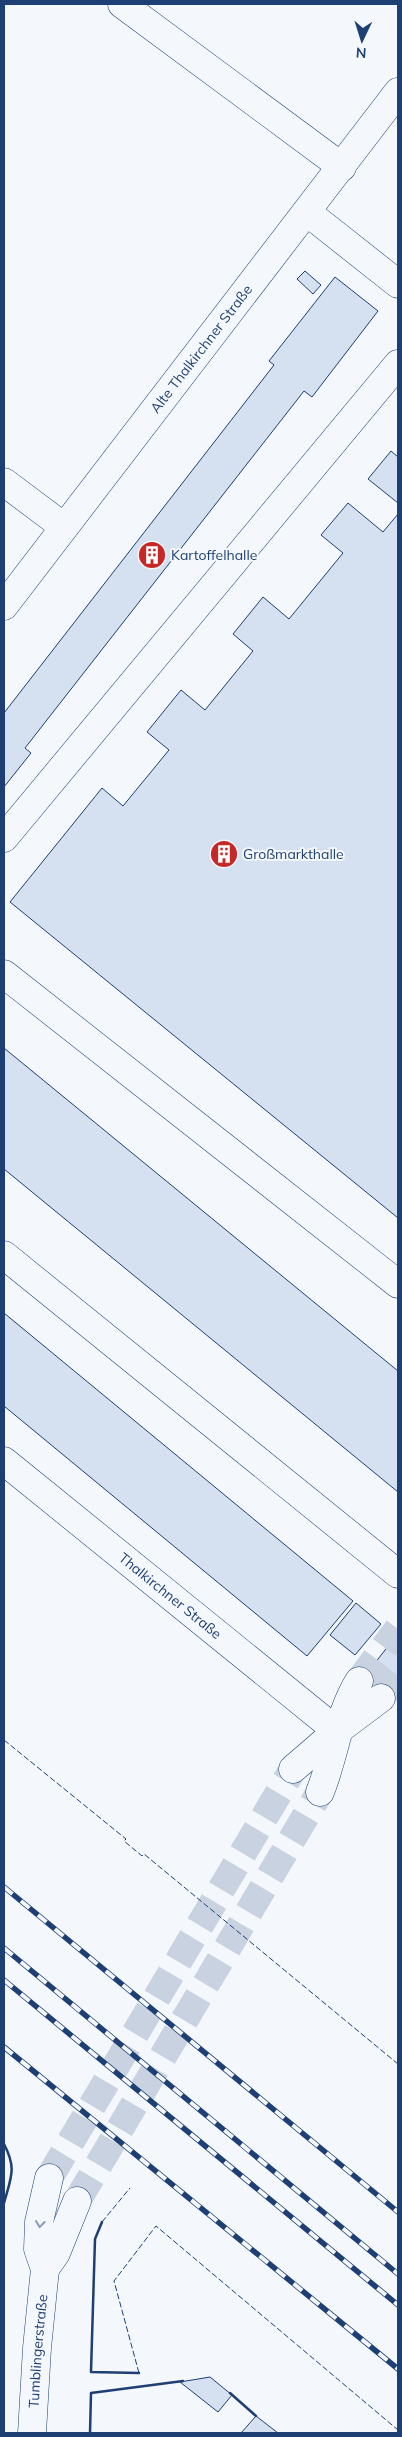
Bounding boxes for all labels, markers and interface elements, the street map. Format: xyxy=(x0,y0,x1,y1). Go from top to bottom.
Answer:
north arrow xyxy=(337,15,387,65)
text: N xyxy=(355,44,367,62)
street label: Alte Thalkirchner Straße xyxy=(146,281,256,417)
building icon: Kartoffelhalle xyxy=(137,540,167,570)
place label: Kartoffelhalle xyxy=(171,546,257,564)
building icon: Großmarkthalle xyxy=(209,839,239,869)
place label: Großmarkthalle xyxy=(243,845,344,863)
street label: Thalkirchner Straße xyxy=(115,1549,225,1643)
one-way arrow xyxy=(35,2220,46,2228)
street label: Tumblingerstraße xyxy=(24,2294,51,2409)

